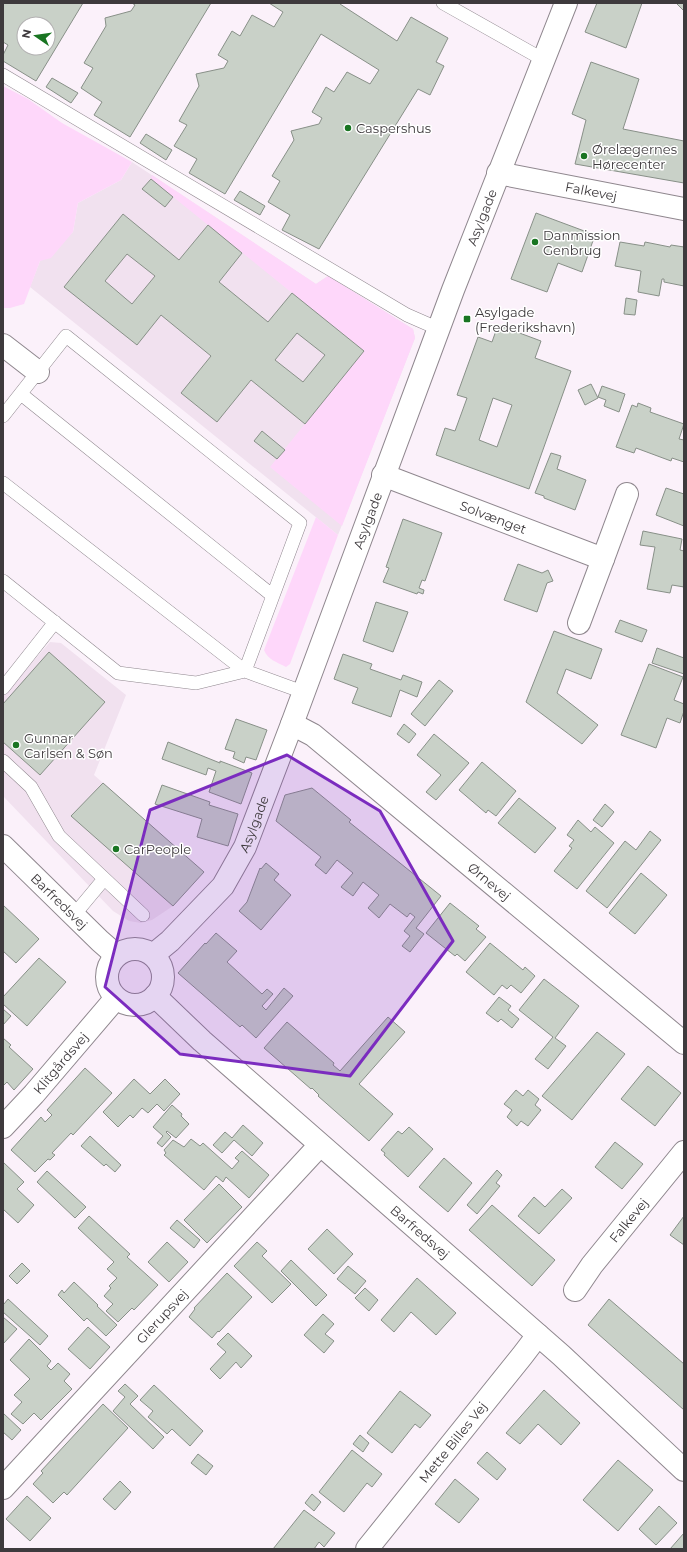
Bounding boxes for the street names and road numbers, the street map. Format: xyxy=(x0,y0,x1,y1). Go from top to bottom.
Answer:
street label: Falkevej xyxy=(564,178,619,204)
street label: Asylgade xyxy=(463,186,500,248)
street label: Asylgade xyxy=(350,490,385,551)
street label: Solvænget xyxy=(458,497,529,537)
street label: Asylgade xyxy=(236,793,272,855)
street label: Ørnevej xyxy=(465,859,514,904)
street label: Barfredsvej xyxy=(28,870,91,933)
street label: Klitgårdsvej xyxy=(30,1029,91,1097)
street label: Falkevej xyxy=(606,1195,651,1246)
street label: Barfredsvej xyxy=(387,1202,453,1262)
street label: Glerupsvej xyxy=(133,1286,191,1347)
street label: Mette Billes Vej xyxy=(415,1398,490,1486)

